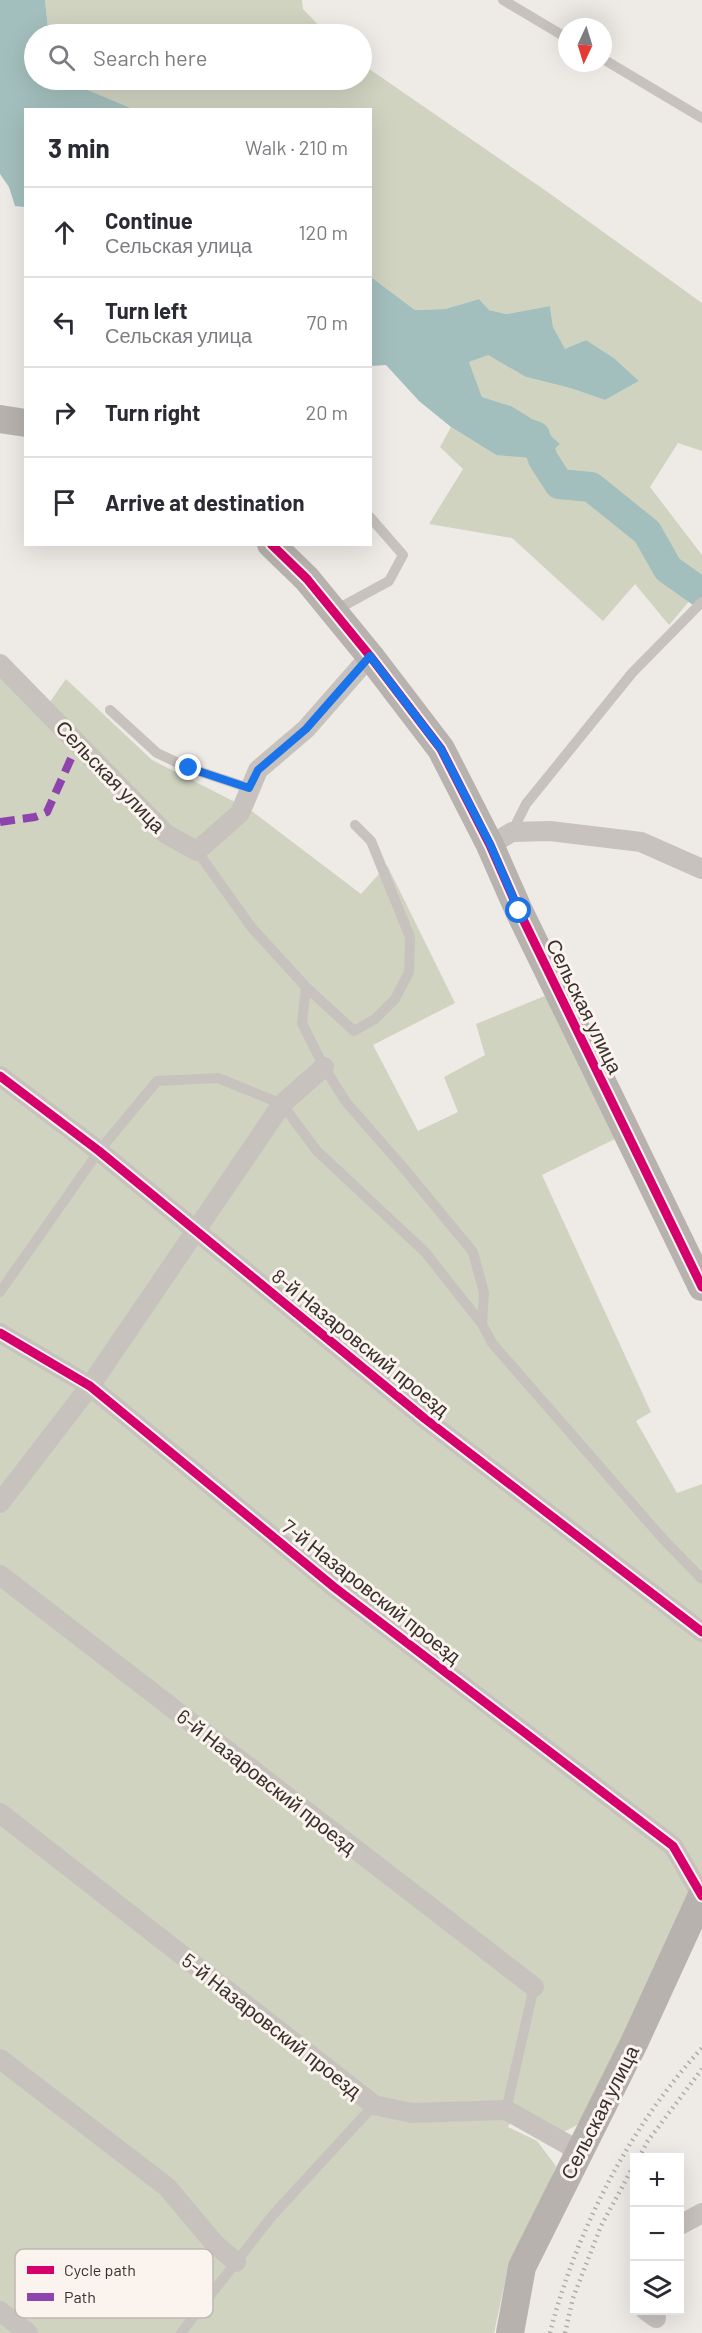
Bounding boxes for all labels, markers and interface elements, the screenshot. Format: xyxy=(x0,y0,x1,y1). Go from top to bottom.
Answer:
north arrow xyxy=(558,18,612,72)
search box xyxy=(24,24,372,90)
icon: search xyxy=(45,41,78,74)
text: Search here xyxy=(93,44,207,70)
text: 3 min xyxy=(48,132,110,163)
text: Walk · 210 m xyxy=(245,135,348,159)
text: Continue xyxy=(105,207,193,233)
icon: ahead xyxy=(48,216,81,249)
text: 120 m xyxy=(298,220,348,244)
text: Сельская улица xyxy=(105,233,252,257)
text: Turn left xyxy=(105,297,188,323)
icon: left xyxy=(48,306,81,339)
text: 70 m xyxy=(307,310,348,334)
text: Сельская улица xyxy=(105,323,252,347)
icon: right xyxy=(48,396,81,429)
text: Turn right xyxy=(105,399,200,425)
text: 20 m xyxy=(305,400,348,424)
icon: arrive xyxy=(48,486,81,519)
text: Arrive at destination xyxy=(105,489,304,515)
street label: Сельская улица xyxy=(51,715,171,838)
route end xyxy=(175,754,201,780)
route start xyxy=(505,897,531,923)
street label: Сельская улица xyxy=(542,935,628,1078)
street label: 8-й Назаровский проезд xyxy=(268,1263,455,1421)
street label: 7-й Назаровский проезд xyxy=(278,1514,466,1668)
street label: 6-й Назаровский проезд xyxy=(173,1704,362,1859)
street label: 5-й Назаровский проезд xyxy=(178,1948,367,2103)
street label: Сельская улица xyxy=(555,2040,643,2183)
map controls xyxy=(630,2153,684,2315)
button: + xyxy=(630,2153,684,2207)
button: − xyxy=(630,2207,684,2261)
legend xyxy=(15,2249,213,2318)
text: Cycle path xyxy=(64,2260,136,2279)
button: layers xyxy=(630,2261,684,2315)
text: Path xyxy=(64,2287,96,2306)

